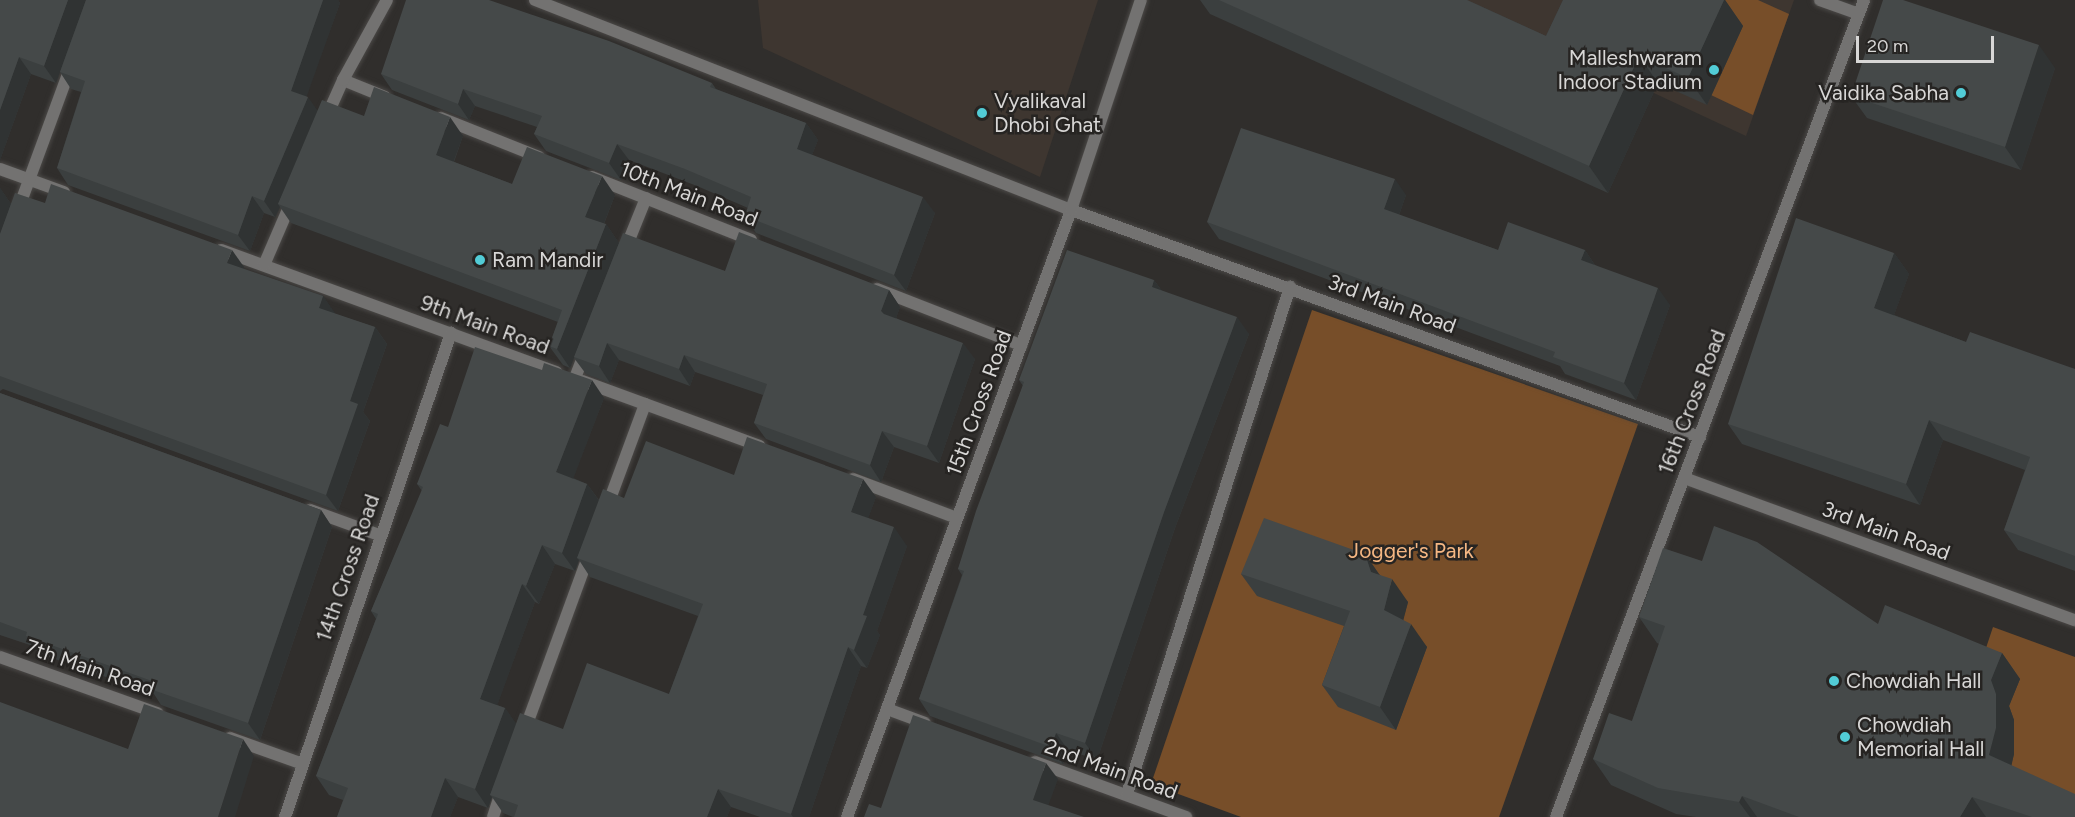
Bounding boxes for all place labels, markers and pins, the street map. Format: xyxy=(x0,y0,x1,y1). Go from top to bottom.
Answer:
place label: Malleshwaram Indoor Stadium xyxy=(1557,45,1702,95)
marker: Malleshwaram Indoor Stadium xyxy=(1707,63,1721,77)
place label: Vaidika Sabha xyxy=(1818,80,1949,106)
marker: Vaidika Sabha xyxy=(1954,86,1968,100)
place label: Vyalikaval Dhobi Ghat xyxy=(994,88,1101,138)
marker: Vyalikaval Dhobi Ghat xyxy=(975,106,989,120)
place label: Ram Mandir xyxy=(492,247,603,273)
marker: Ram Mandir xyxy=(473,253,487,267)
place label: Chowdiah Hall xyxy=(1846,668,1981,694)
marker: Chowdiah Hall xyxy=(1827,674,1841,688)
place label: Chowdiah Memorial Hall xyxy=(1857,712,1984,762)
marker: Chowdiah Memorial Hall xyxy=(1838,730,1852,744)

